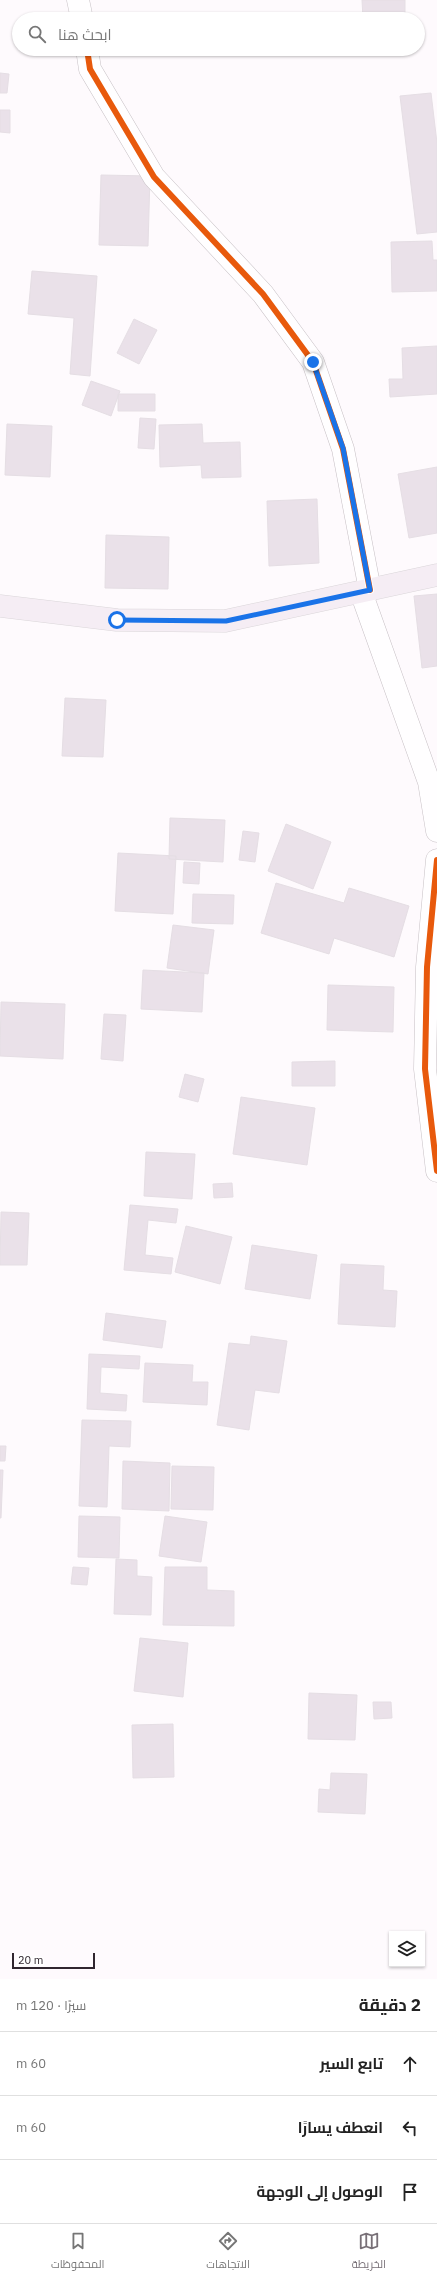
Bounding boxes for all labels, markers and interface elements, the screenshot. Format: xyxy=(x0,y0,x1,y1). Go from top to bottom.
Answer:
search box xyxy=(12,12,425,56)
icon: search xyxy=(26,23,48,45)
text: ابحث هنا xyxy=(58,25,112,44)
route end xyxy=(304,353,322,371)
route start xyxy=(108,611,126,629)
map controls xyxy=(389,1931,425,1967)
button: layers xyxy=(389,1931,425,1967)
scale bar xyxy=(12,1951,95,1970)
text: 20 m xyxy=(18,1953,43,1967)
text: 2 دقيقة xyxy=(359,1994,421,2016)
text: سيرًا · 120 m xyxy=(16,1997,86,2014)
icon: ahead xyxy=(399,2053,421,2075)
text: تابع السير xyxy=(320,2054,383,2073)
text: 60 m xyxy=(16,2055,46,2072)
icon: left xyxy=(399,2117,421,2139)
text: انعطف يسارًا xyxy=(298,2118,383,2137)
text: 60 m xyxy=(16,2119,46,2136)
icon: arrive xyxy=(399,2181,421,2203)
text: الوصول إلى الوجهة xyxy=(256,2182,383,2201)
tab: المحفوظات xyxy=(51,2230,104,2274)
tab: الاتجاهات xyxy=(206,2230,250,2274)
tab: الخريطة xyxy=(352,2230,386,2274)

